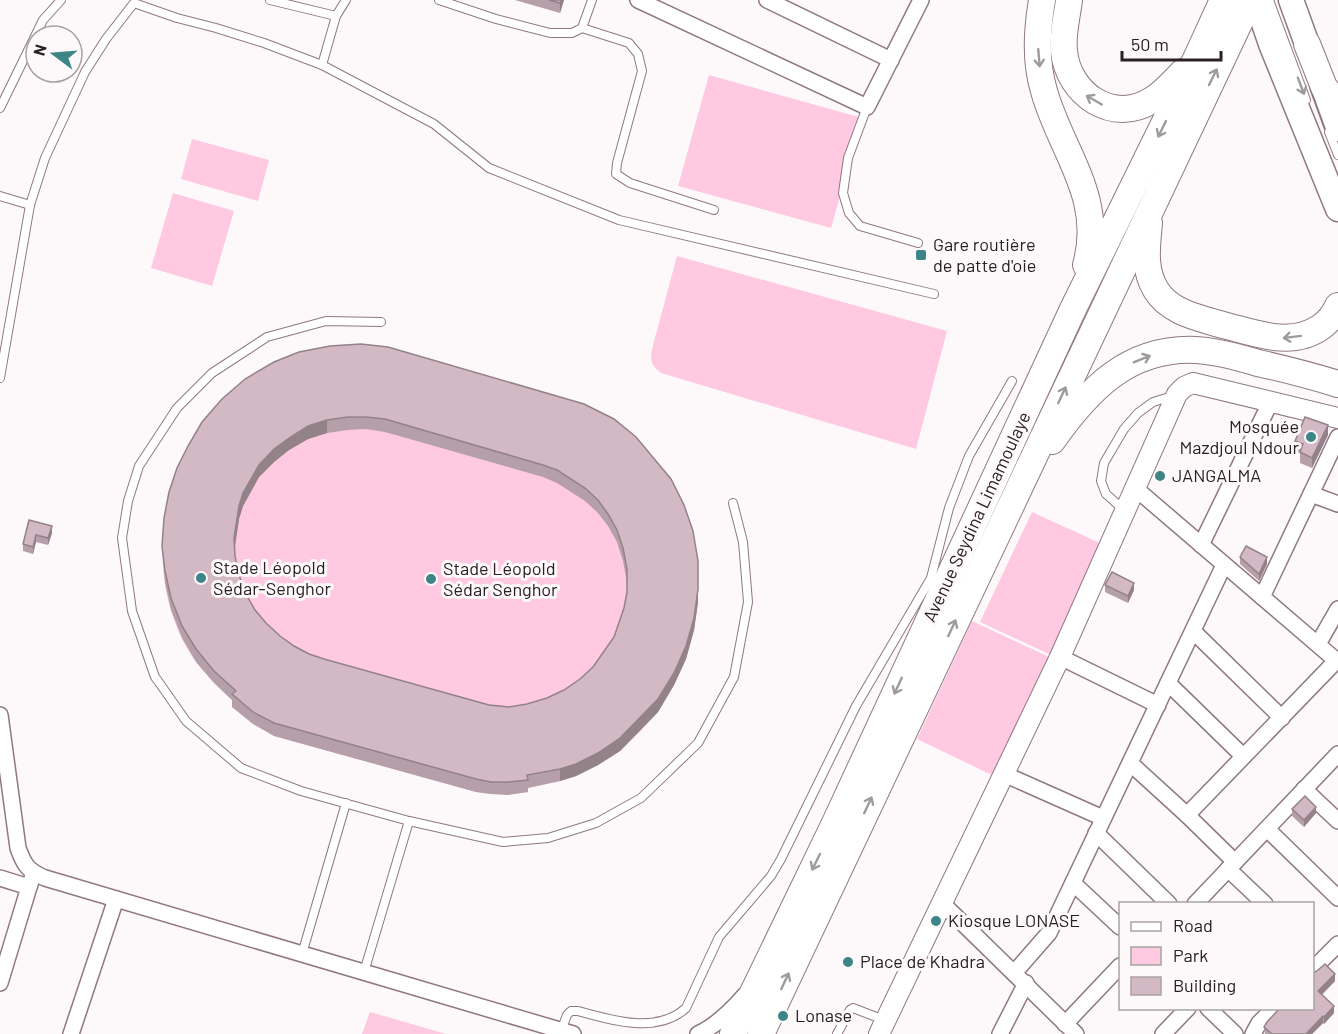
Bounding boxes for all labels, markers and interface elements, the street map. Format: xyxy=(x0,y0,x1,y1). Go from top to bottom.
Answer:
north arrow xyxy=(24,24,84,84)
scale bar xyxy=(1122,24,1221,62)
text: 50 m xyxy=(1131,33,1169,55)
text: N xyxy=(29,42,50,57)
one-way arrow xyxy=(1033,48,1044,68)
one-way arrow xyxy=(1207,68,1219,86)
one-way arrow xyxy=(1296,76,1307,95)
one-way arrow xyxy=(1086,94,1103,106)
one-way arrow xyxy=(1156,119,1167,137)
place label: Gare routière de patte d'oie xyxy=(933,233,1036,276)
marker: Gare routière de patte d'oie xyxy=(914,248,928,262)
one-way arrow xyxy=(1282,331,1302,342)
one-way arrow xyxy=(1133,353,1151,364)
one-way arrow xyxy=(1057,387,1069,405)
street label: Avenue Seydina Limamoulaye xyxy=(918,408,1035,625)
place label: Mosquée Mazdjoul Ndour xyxy=(1179,415,1299,458)
marker: Mosquée Mazdjoul Ndour xyxy=(1304,430,1318,444)
place label: JANGALMA xyxy=(1172,464,1261,486)
marker: JANGALMA xyxy=(1153,469,1167,483)
place label: Stade Léopold Sédar-Senghor xyxy=(213,556,332,599)
place label: Stade Léopold Sédar Senghor xyxy=(443,557,558,600)
marker: Stade Léopold Sédar-Senghor xyxy=(194,571,208,585)
marker: Stade Léopold Sédar Senghor xyxy=(424,572,438,586)
one-way arrow xyxy=(947,620,959,638)
one-way arrow xyxy=(892,676,904,694)
one-way arrow xyxy=(863,796,875,814)
one-way arrow xyxy=(809,853,821,871)
legend xyxy=(1119,902,1314,1010)
place label: Kiosque LONASE xyxy=(948,909,1080,931)
marker: Kiosque LONASE xyxy=(929,914,943,928)
text: Road xyxy=(1173,914,1213,936)
text: Park xyxy=(1173,944,1208,966)
place label: Place de Khadra xyxy=(860,950,985,972)
marker: Place de Khadra xyxy=(841,955,855,969)
one-way arrow xyxy=(780,973,792,991)
text: Building xyxy=(1173,974,1236,996)
place label: Lonase xyxy=(795,1004,852,1026)
marker: Lonase xyxy=(776,1009,790,1023)

